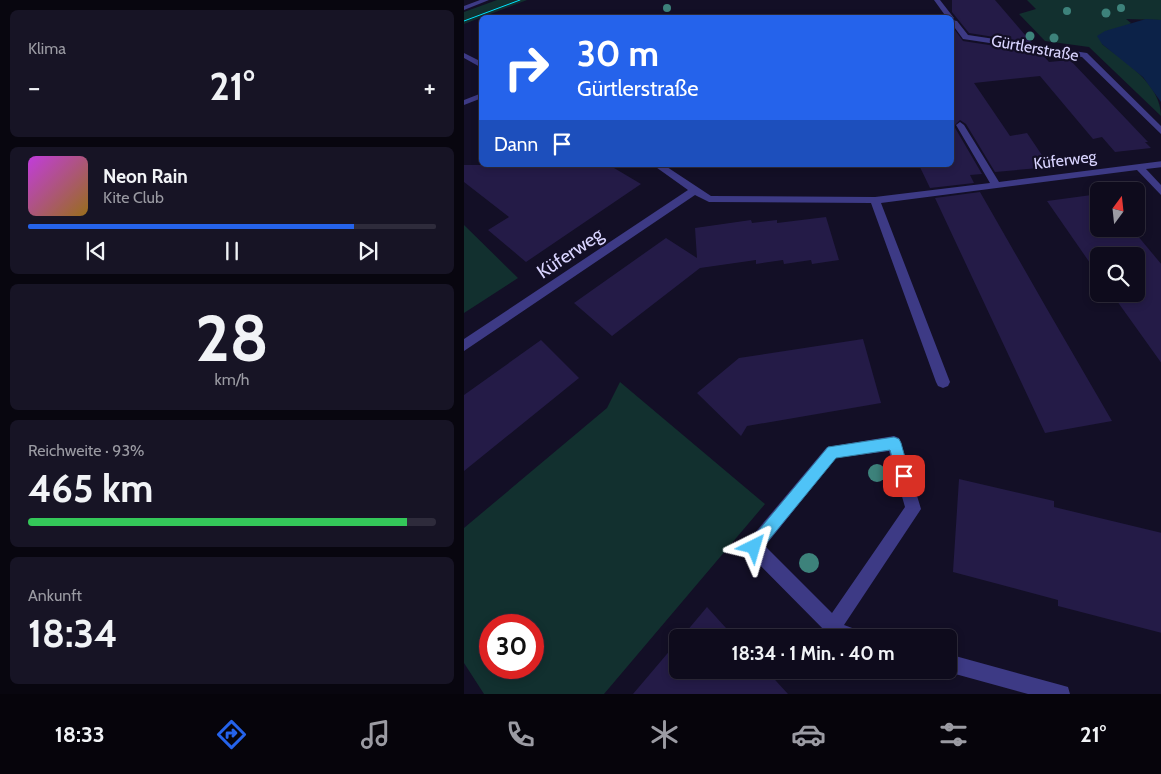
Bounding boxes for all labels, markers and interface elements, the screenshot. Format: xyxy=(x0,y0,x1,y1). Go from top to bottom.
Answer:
street label: Gürtlerstraße xyxy=(990,31,1080,65)
text: 30 m xyxy=(577,32,659,75)
icon: right xyxy=(494,35,559,100)
text: Klima xyxy=(28,39,66,58)
text: 21° xyxy=(209,63,255,110)
text: − xyxy=(28,70,40,104)
text: + xyxy=(424,70,436,104)
text: Gürtlerstraße xyxy=(577,75,699,102)
icon: arrive xyxy=(548,130,576,158)
text: Dann xyxy=(494,133,538,156)
street label: Küferweg xyxy=(1033,147,1099,173)
text: Neon Rain xyxy=(103,165,188,188)
north arrow xyxy=(1090,182,1145,238)
map controls xyxy=(1090,182,1145,302)
text: Kite Club xyxy=(103,188,164,207)
street label: Küferweg xyxy=(532,222,608,283)
icon: previous xyxy=(82,237,110,265)
icon: pause xyxy=(218,237,246,265)
icon: next xyxy=(354,237,382,265)
button: search xyxy=(1090,247,1145,302)
text: 28 xyxy=(195,298,269,377)
text: km/h xyxy=(214,370,250,389)
text: Reichweite · 93% xyxy=(28,441,145,460)
pin xyxy=(883,455,925,497)
icon: arrive xyxy=(890,462,918,490)
text: 465 km xyxy=(28,465,153,512)
position arrow xyxy=(727,520,779,572)
text: Ankunft xyxy=(28,586,82,605)
text: 18:34 xyxy=(28,610,118,657)
speed limit sign: 30 xyxy=(479,614,544,679)
text: 18:34 · 1 Min. · 40 m xyxy=(732,642,894,665)
icon: directions xyxy=(214,717,249,752)
icon: music xyxy=(358,717,393,752)
icon: phone xyxy=(503,717,538,752)
icon: climate xyxy=(647,717,682,752)
icon: car xyxy=(791,717,826,752)
icon: filters xyxy=(936,717,971,752)
text: 18:33 xyxy=(55,721,105,748)
text: 21° xyxy=(1080,721,1106,748)

